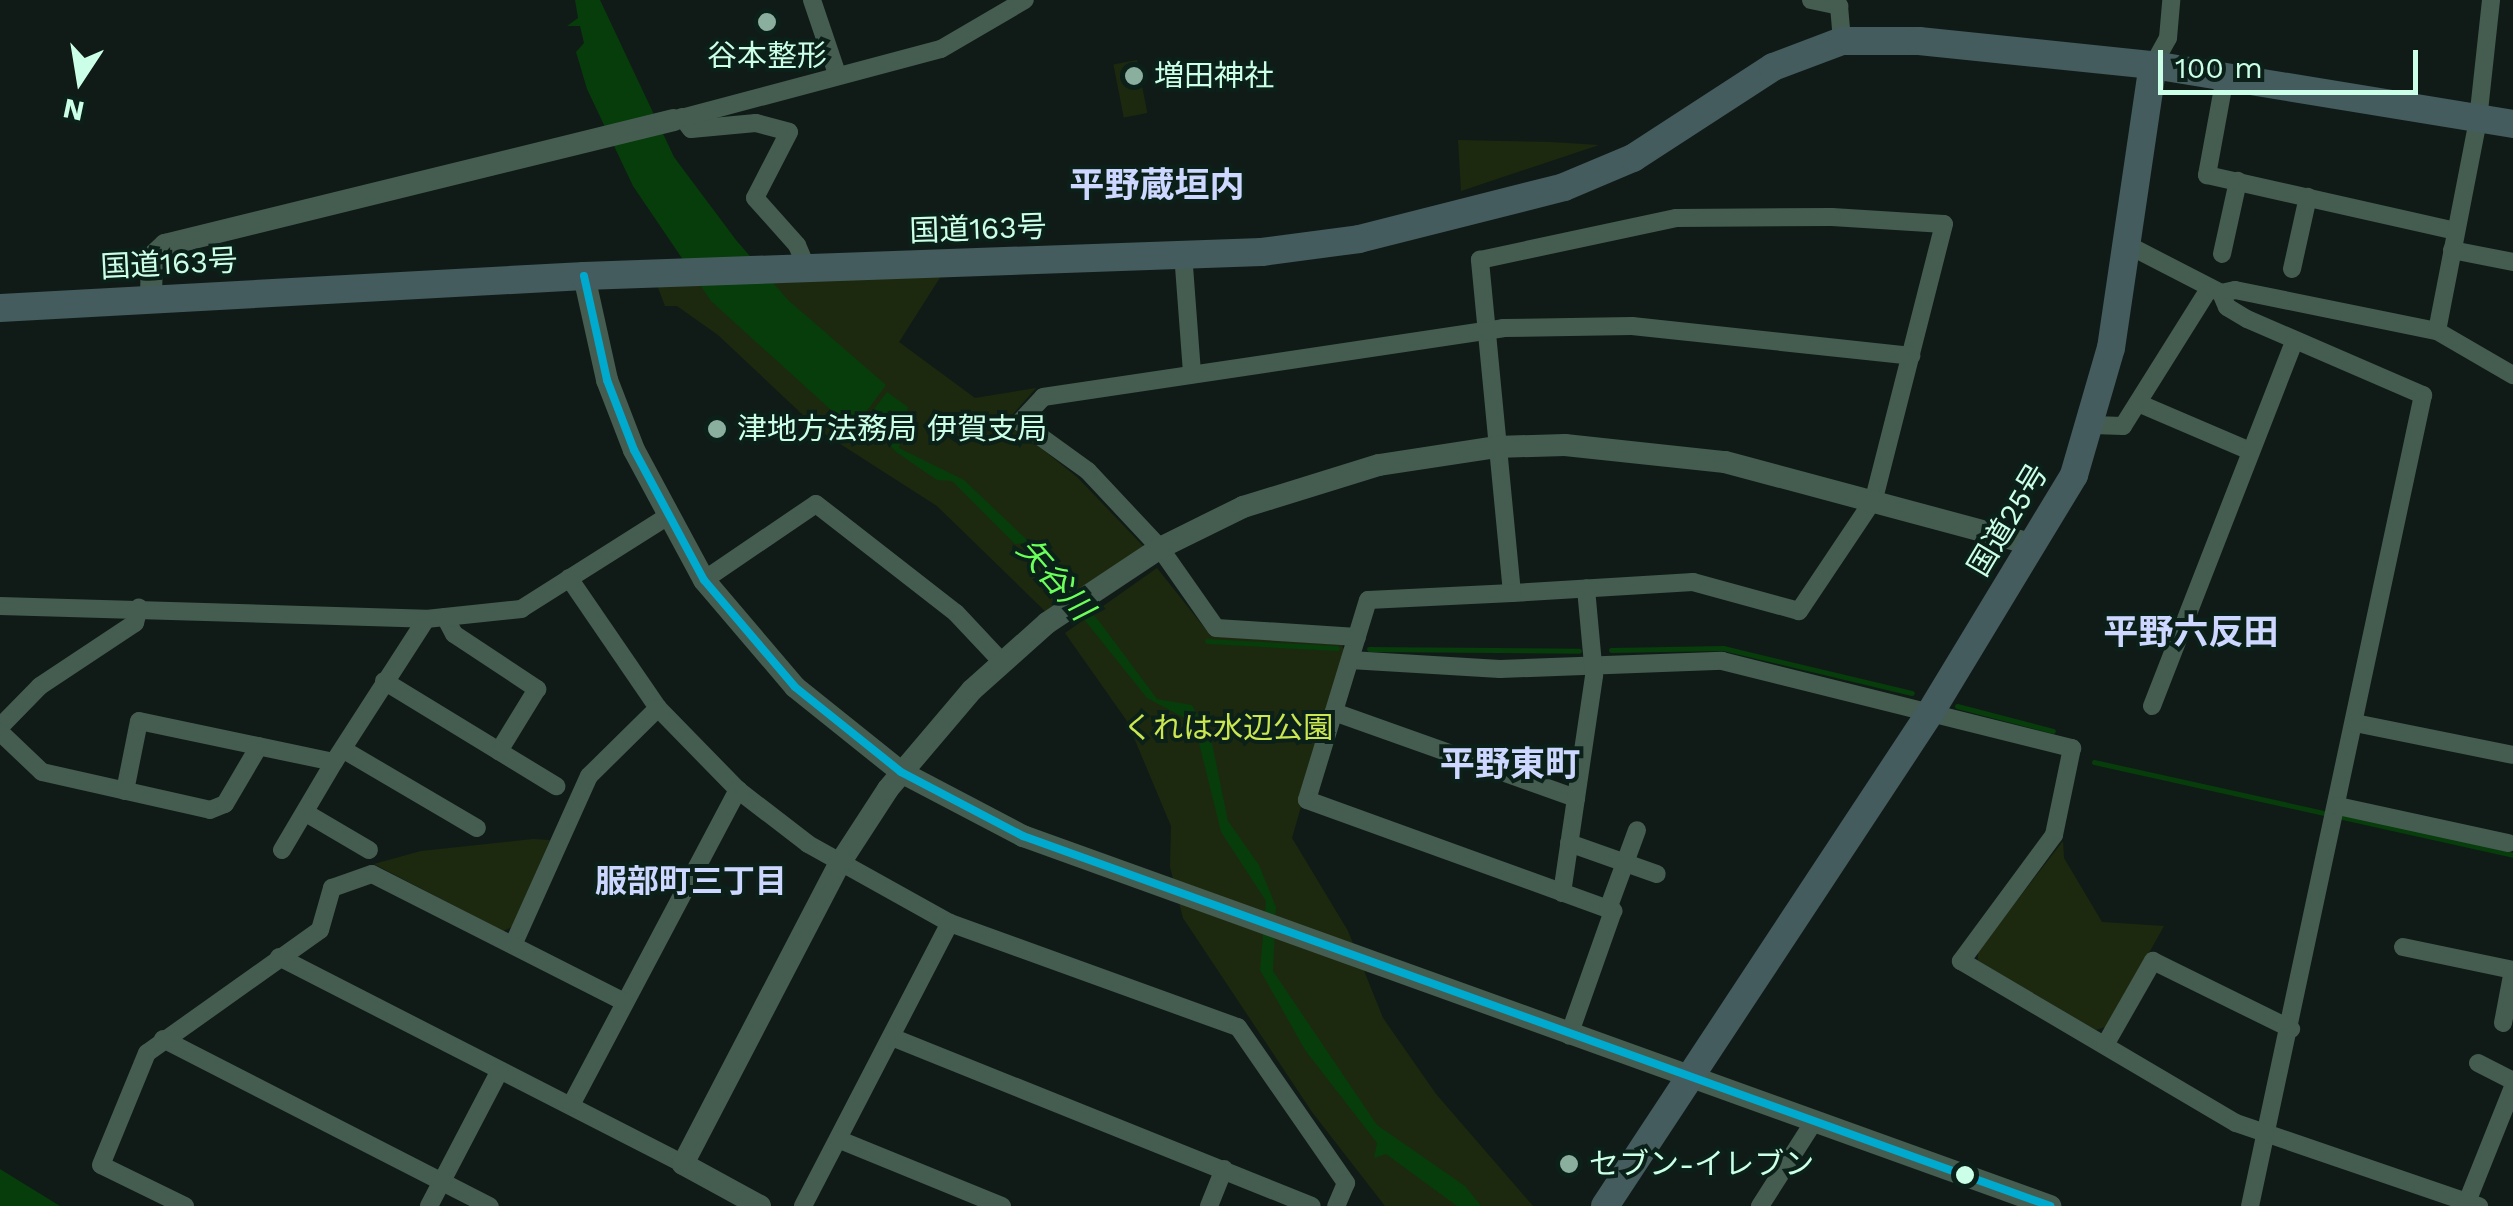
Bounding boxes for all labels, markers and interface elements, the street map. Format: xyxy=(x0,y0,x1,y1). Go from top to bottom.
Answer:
marker: 谷本整形 xyxy=(756,11,778,33)
north arrow xyxy=(30,30,130,130)
scale bar xyxy=(2163,30,2423,92)
place label: 谷本整形 xyxy=(707,38,827,74)
text: 100 m xyxy=(2175,50,2263,85)
place label: 増田神社 xyxy=(1154,58,1274,94)
marker: 増田神社 xyxy=(1123,65,1145,87)
text: N xyxy=(60,92,87,128)
district label: 平野蔵垣内 xyxy=(1070,164,1244,206)
street label: 国道163号 xyxy=(909,209,1047,249)
street label: 国道163号 xyxy=(99,242,239,286)
place label: 津地方法務局 伊賀支局 xyxy=(737,411,1047,447)
marker: 津地方法務局 伊賀支局 xyxy=(706,418,728,440)
street label: 国道25号 xyxy=(1960,457,2056,583)
water label: 矢谷川 xyxy=(1009,530,1101,628)
district label: 平野六反田 xyxy=(2104,611,2278,653)
park label: くれは水辺公園 xyxy=(1123,710,1333,746)
district label: 平野東町 xyxy=(1440,743,1580,785)
district label: 服部町三丁目 xyxy=(595,862,787,900)
place label: セブン-イレブン xyxy=(1589,1146,1814,1182)
marker: セブン-イレブン xyxy=(1558,1153,1580,1175)
unlabelled marker xyxy=(1955,1165,1975,1185)

